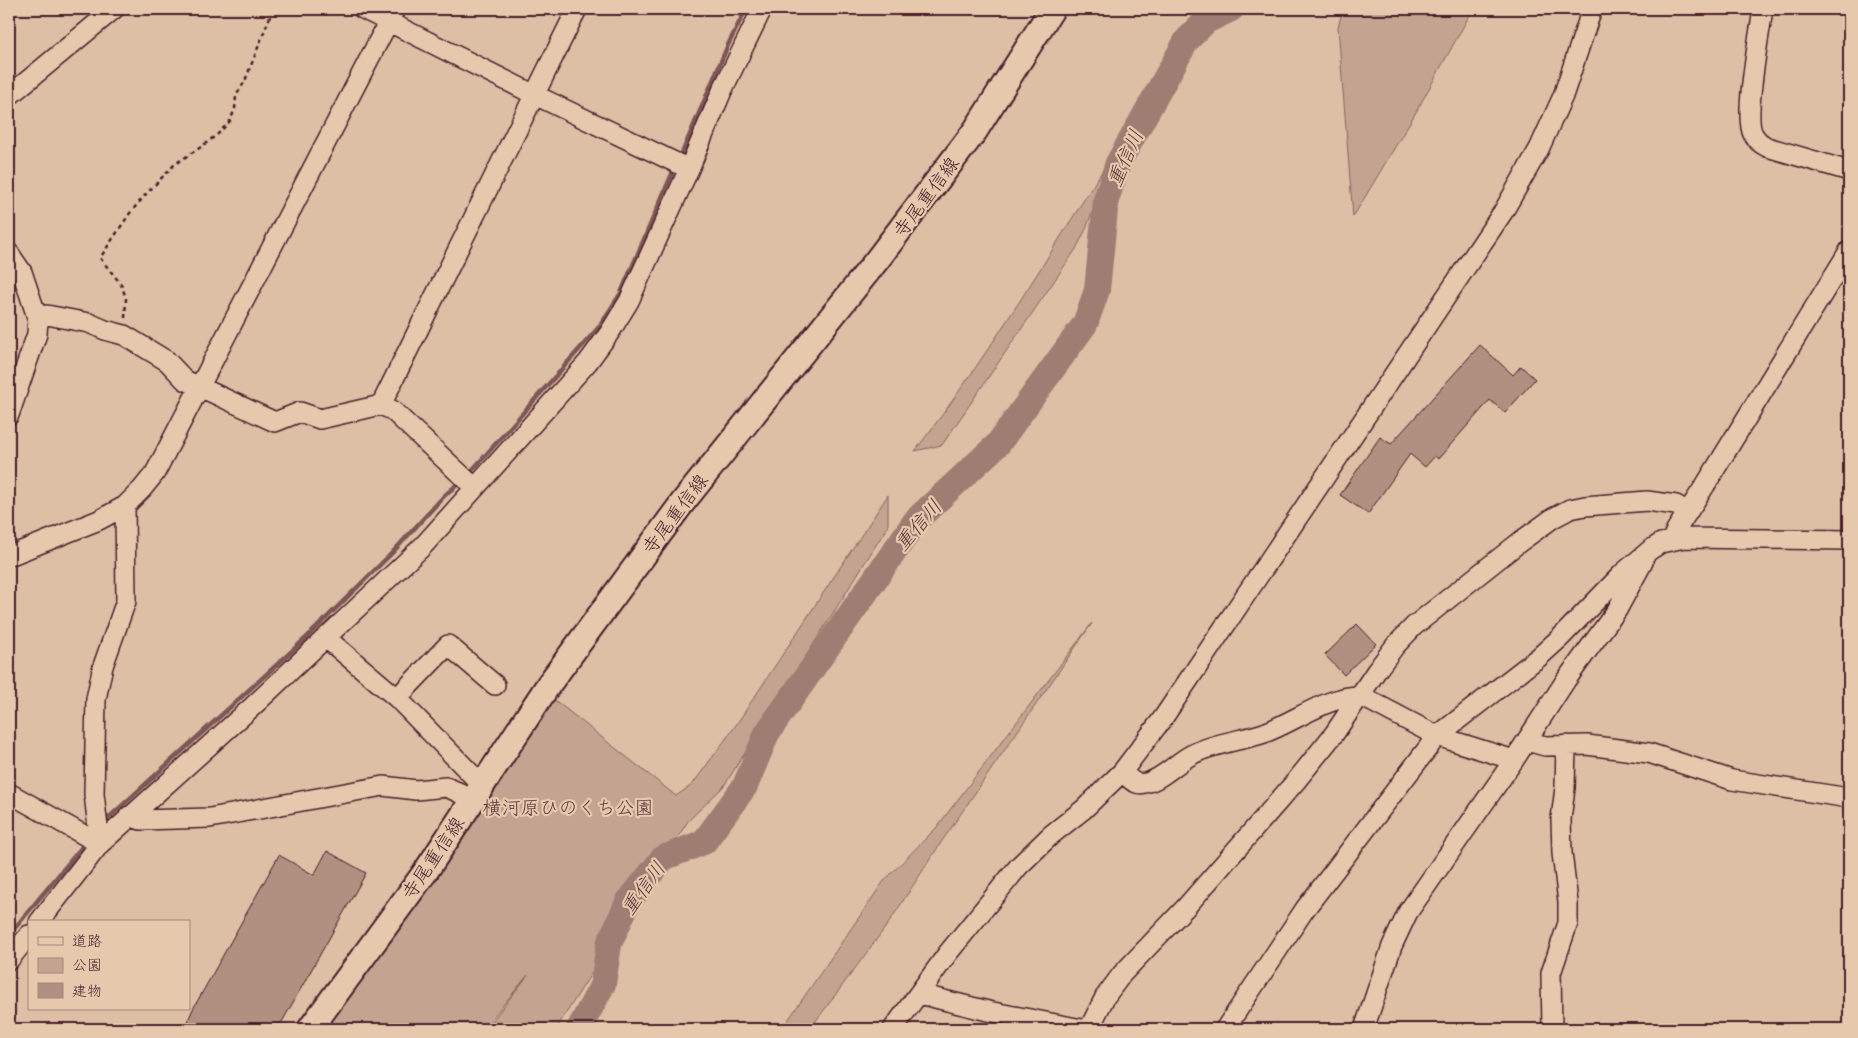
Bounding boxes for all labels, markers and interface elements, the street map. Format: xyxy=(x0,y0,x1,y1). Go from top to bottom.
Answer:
water label: 重信川 xyxy=(1101,125,1149,191)
street label: 寺尾重信線 xyxy=(887,152,965,242)
street label: 寺尾重信線 xyxy=(636,469,714,559)
water label: 重信川 xyxy=(889,494,947,556)
park label: 横河原ひのくち公園 xyxy=(482,795,654,820)
street label: 寺尾重信線 xyxy=(396,812,470,904)
water label: 重信川 xyxy=(615,856,671,920)
legend xyxy=(28,920,190,1010)
text: 道路 xyxy=(72,931,102,951)
text: 公園 xyxy=(72,955,102,975)
text: 建物 xyxy=(72,981,102,1001)

